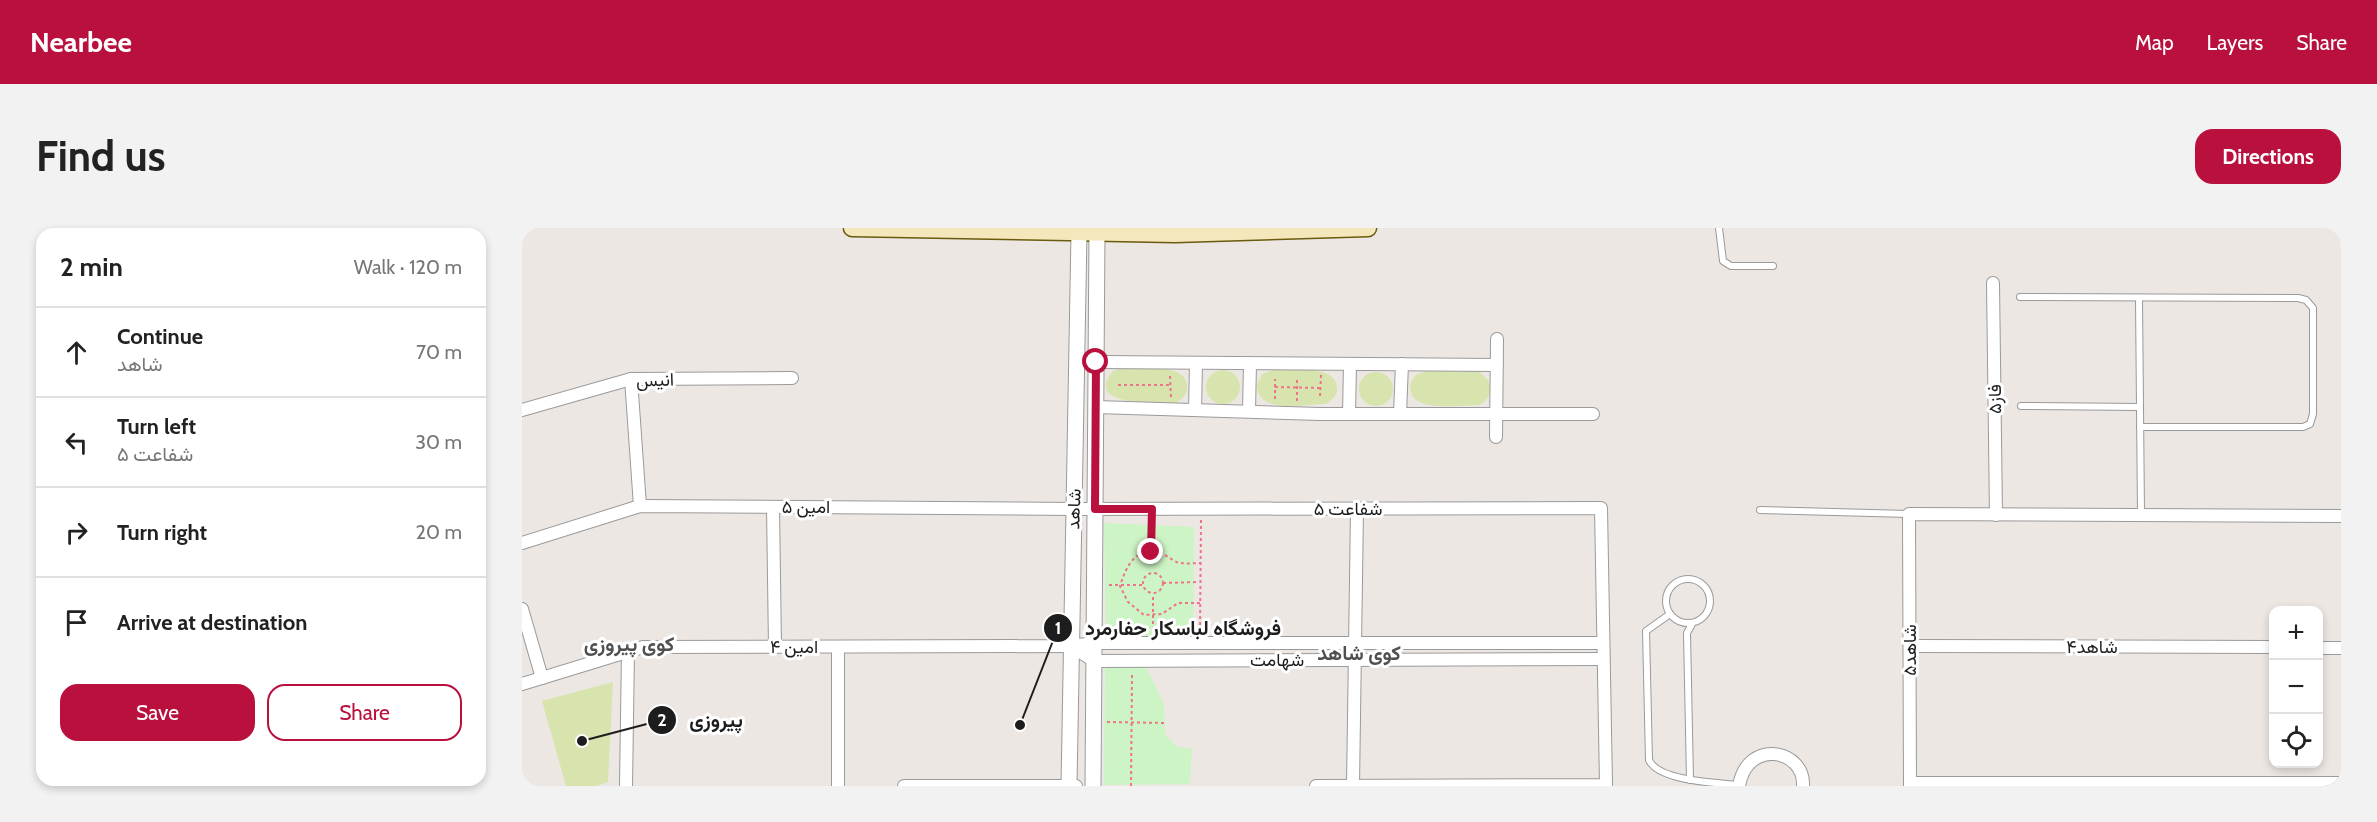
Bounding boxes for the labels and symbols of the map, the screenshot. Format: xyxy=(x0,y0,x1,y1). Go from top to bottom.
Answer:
route start xyxy=(1082,348,1108,374)
street label: انیس xyxy=(636,368,674,392)
street label: فاز۵ xyxy=(1984,384,2006,414)
street label: شاهد xyxy=(1062,488,1086,530)
street label: امین ۵ xyxy=(782,496,830,518)
street label: شفاعت ۵ xyxy=(1314,498,1382,520)
route end xyxy=(1137,538,1163,564)
callout: فروشگاه لباسکار حفارمرد xyxy=(1043,609,1293,647)
text: فروشگاه لباسکار حفارمرد xyxy=(1085,616,1281,641)
text: 1 xyxy=(1055,617,1061,639)
street label: شاهد۵ xyxy=(1899,624,1921,676)
district label: کوی پیروزی xyxy=(584,632,674,658)
street label: امین ۴ xyxy=(770,636,818,658)
street label: شاهد۴ xyxy=(2066,636,2118,658)
district label: کوی شاهد xyxy=(1317,641,1401,666)
street label: شهامت xyxy=(1250,649,1304,671)
callout: پیروزی xyxy=(647,701,755,739)
text: پیروزی xyxy=(689,708,743,734)
text: 2 xyxy=(657,709,667,731)

